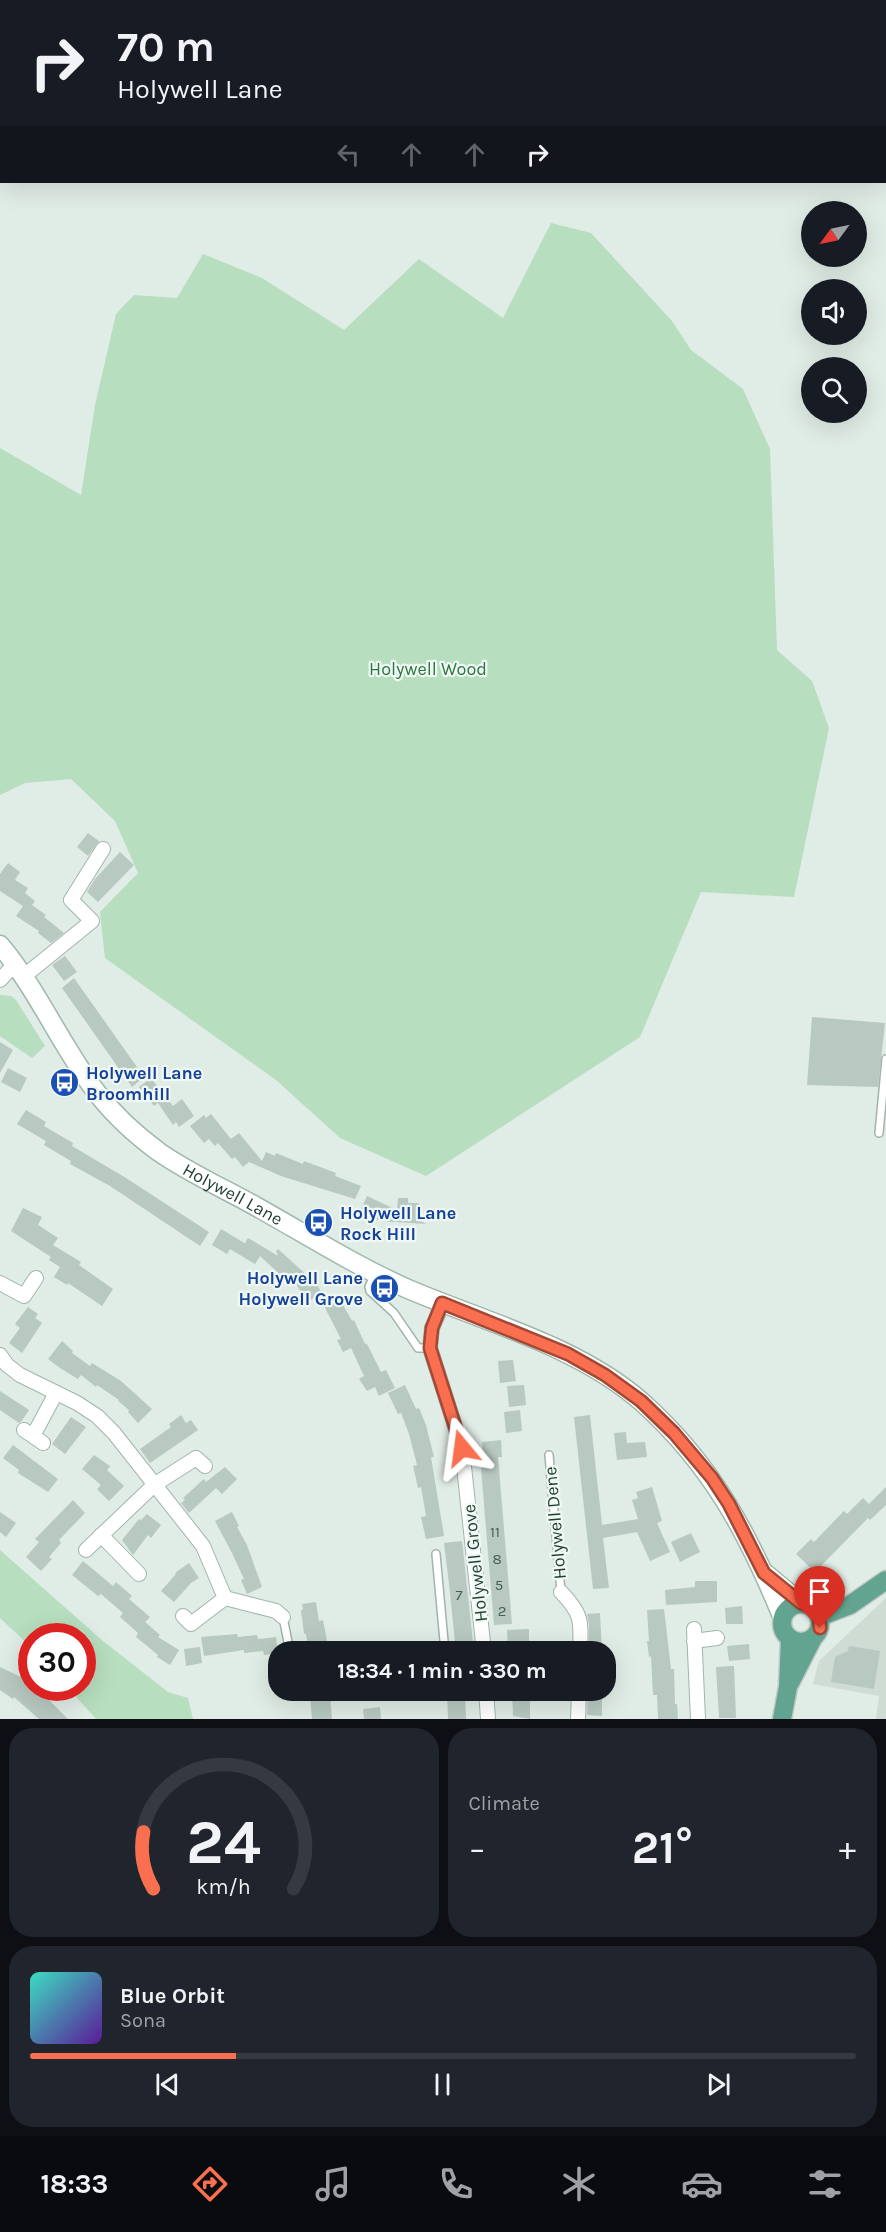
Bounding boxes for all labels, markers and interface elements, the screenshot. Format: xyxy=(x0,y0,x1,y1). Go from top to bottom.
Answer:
text: 70 m xyxy=(117,22,215,72)
icon: right xyxy=(18,24,96,102)
text: Holywell Lane xyxy=(117,73,283,105)
icon: left xyxy=(332,138,365,171)
icon: ahead xyxy=(395,138,428,171)
icon: ahead xyxy=(458,138,491,171)
icon: right xyxy=(521,138,554,171)
north arrow xyxy=(801,201,867,267)
map controls xyxy=(801,201,867,423)
button: sound xyxy=(801,279,867,345)
button: search xyxy=(801,357,867,423)
park label: Holywell Wood xyxy=(369,658,487,680)
place label: Holywell Lane Broomhill xyxy=(86,1062,202,1105)
bus stop icon: Holywell Lane Broomhill xyxy=(49,1067,81,1099)
street label: Holywell Lane xyxy=(179,1158,287,1230)
place label: Holywell Lane Rock Hill xyxy=(340,1202,456,1245)
bus stop icon: Holywell Lane Rock Hill xyxy=(303,1207,335,1239)
place label: Holywell Lane Holywell Grove xyxy=(239,1267,363,1310)
bus stop icon: Holywell Lane Holywell Grove xyxy=(368,1272,400,1304)
position arrow xyxy=(430,1416,494,1480)
street label: Holywell Dene xyxy=(539,1466,571,1580)
street label: Holywell Grove xyxy=(458,1503,492,1623)
house number: 11 xyxy=(490,1523,500,1541)
house number: 8 xyxy=(492,1550,502,1568)
pin xyxy=(794,1566,845,1628)
icon: arrive xyxy=(803,1575,836,1608)
house number: 5 xyxy=(495,1576,503,1594)
house number: 7 xyxy=(455,1586,463,1604)
house number: 2 xyxy=(498,1602,506,1620)
speed limit sign: 30 xyxy=(18,1623,96,1701)
text: 18:34 · 1 min · 330 m xyxy=(337,1658,547,1684)
text: Climate xyxy=(469,1792,540,1815)
text: 24 xyxy=(186,1806,261,1879)
text: 21° xyxy=(632,1822,693,1874)
text: − xyxy=(469,1829,486,1867)
text: + xyxy=(839,1829,856,1867)
text: km/h xyxy=(197,1875,251,1900)
text: Blue Orbit xyxy=(120,1983,225,2009)
text: Sona xyxy=(120,2009,166,2032)
icon: previous xyxy=(151,2068,184,2101)
icon: pause xyxy=(426,2068,459,2101)
icon: next xyxy=(702,2068,735,2101)
icon: directions xyxy=(189,2163,231,2205)
icon: music xyxy=(312,2163,354,2205)
icon: phone xyxy=(435,2163,477,2205)
icon: climate xyxy=(558,2163,600,2205)
icon: car xyxy=(681,2163,723,2205)
icon: filters xyxy=(804,2163,846,2205)
text: 18:33 xyxy=(40,2168,108,2200)

